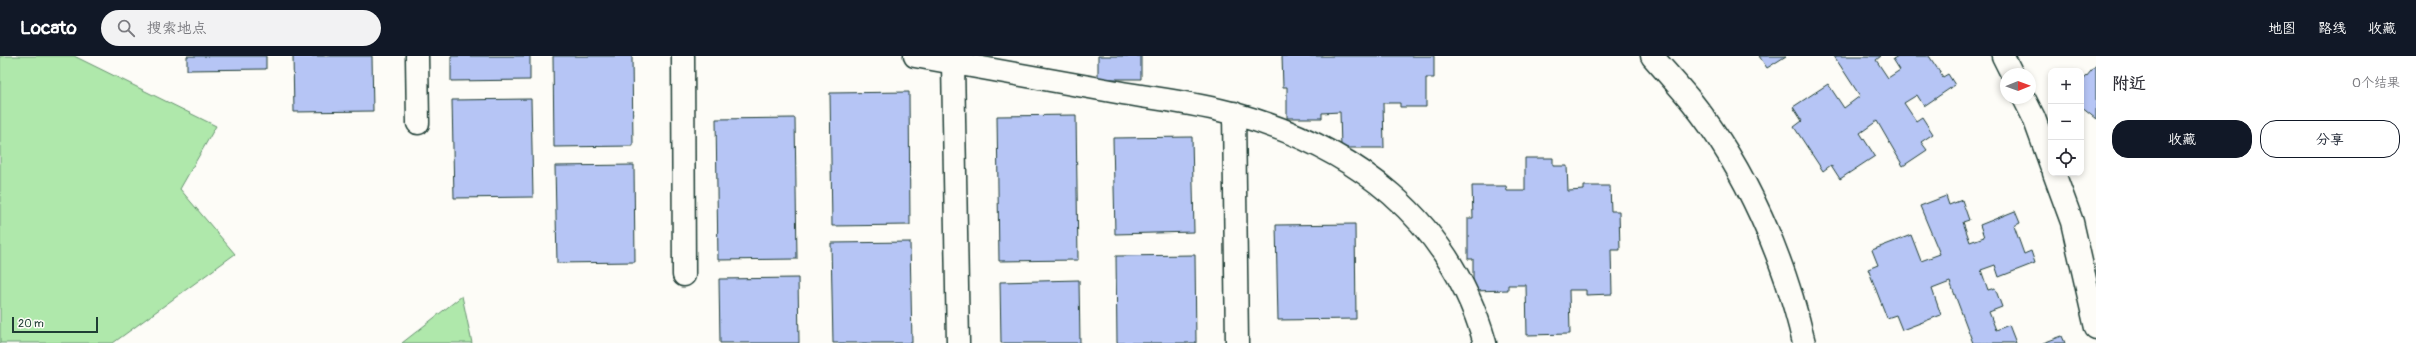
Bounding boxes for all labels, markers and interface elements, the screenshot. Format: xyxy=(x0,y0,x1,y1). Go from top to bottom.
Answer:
search box xyxy=(101,10,381,46)
text: Locato xyxy=(20,16,77,40)
icon: search xyxy=(115,17,137,39)
text: 搜索地点 xyxy=(147,19,207,38)
text: 地图 xyxy=(2268,20,2296,37)
text: 路线 xyxy=(2318,20,2346,37)
text: 收藏 xyxy=(2368,20,2396,37)
north arrow xyxy=(2000,68,2036,104)
map controls xyxy=(2048,68,2084,176)
button: + xyxy=(2048,68,2084,104)
text: 附近 xyxy=(2112,73,2146,94)
text: 0个结果 xyxy=(2352,75,2400,91)
button: − xyxy=(2048,104,2084,140)
button: 收藏 xyxy=(2112,120,2252,158)
button: 分享 xyxy=(2260,120,2400,158)
button: locate xyxy=(2048,140,2084,176)
scale bar xyxy=(12,315,98,334)
text: 20 m xyxy=(18,317,44,330)

